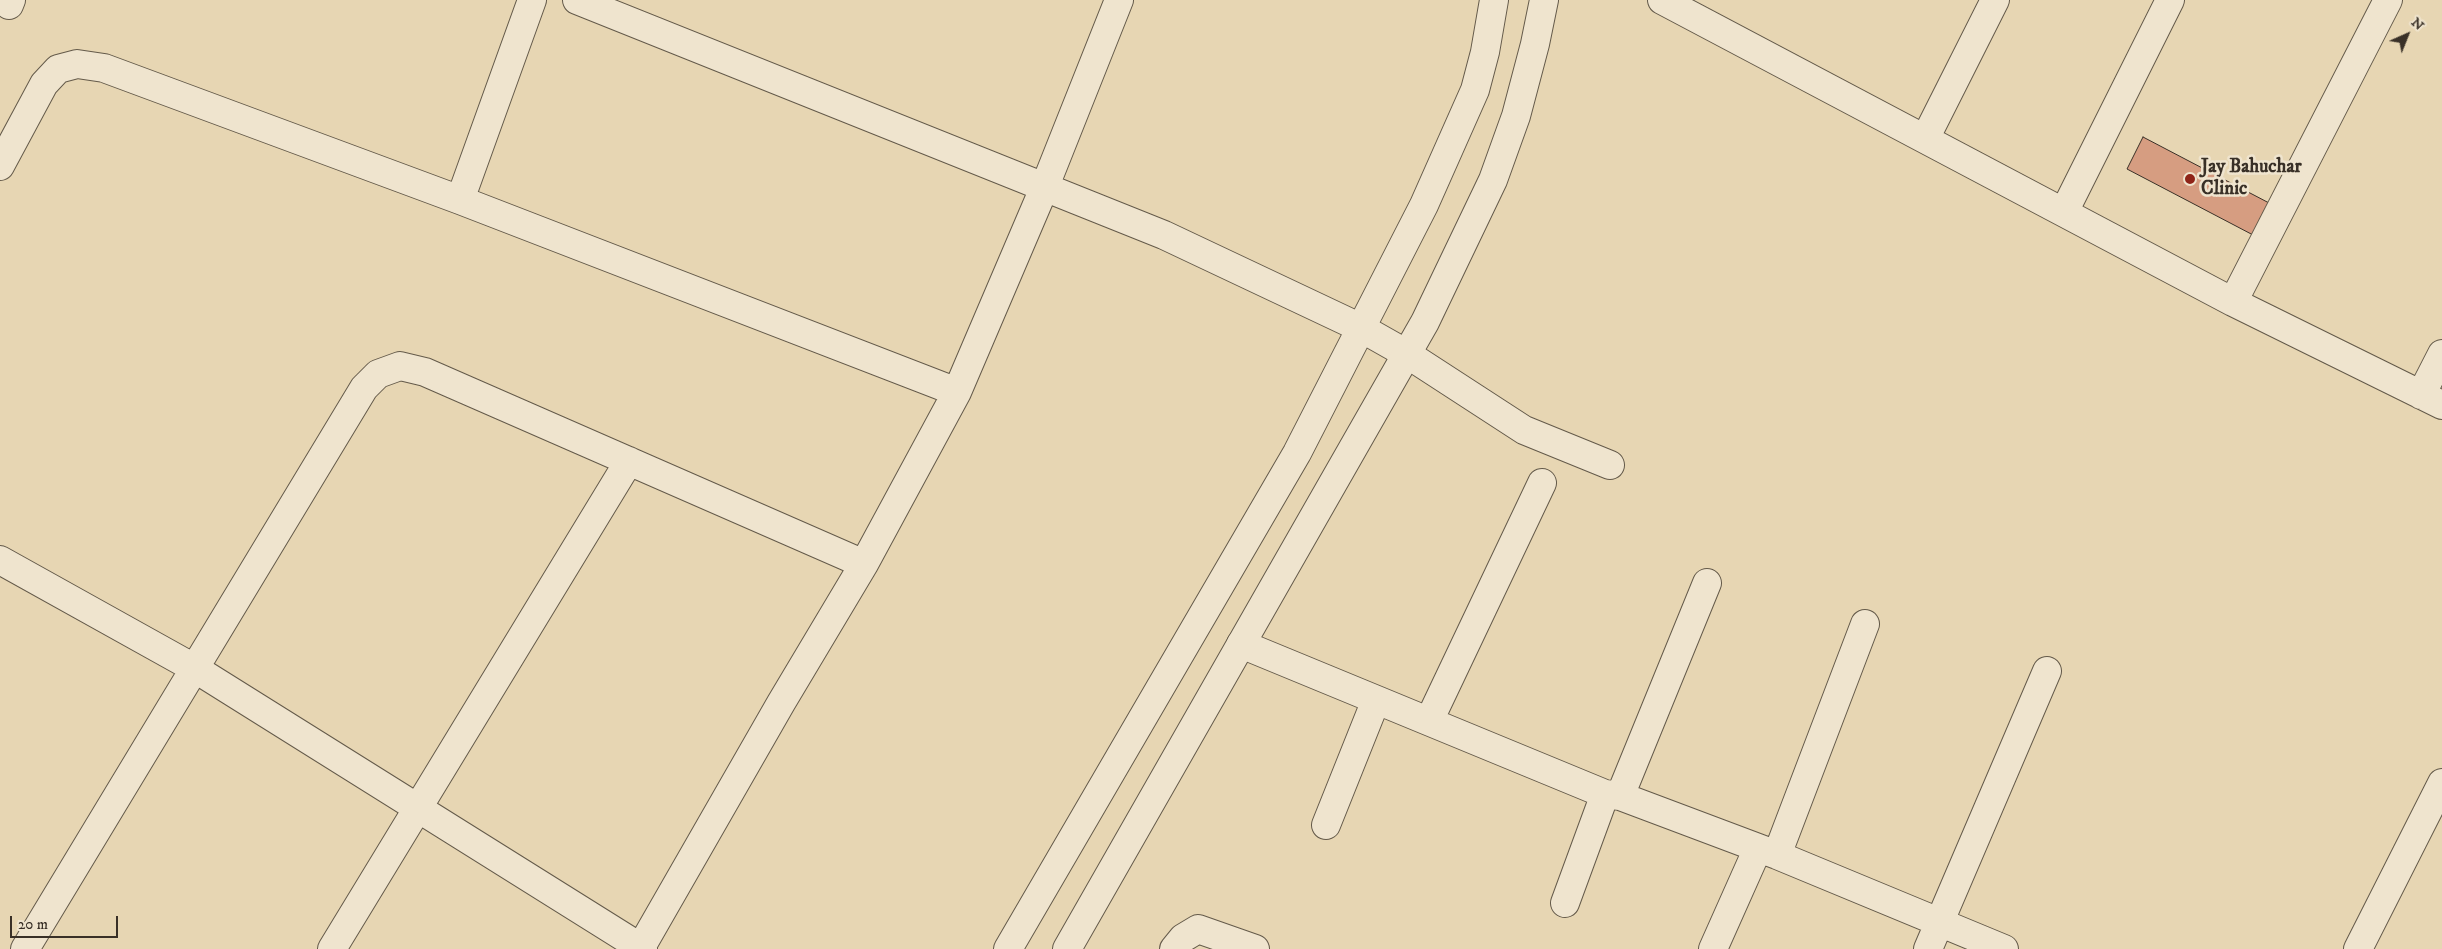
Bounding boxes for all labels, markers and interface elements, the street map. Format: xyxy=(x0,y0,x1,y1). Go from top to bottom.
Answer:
north arrow xyxy=(2382,10,2432,60)
text: N xyxy=(2407,14,2428,35)
place label: Jay Bahuchar Clinic xyxy=(2201,157,2302,201)
marker: Jay Bahuchar Clinic xyxy=(2183,172,2197,186)
scale bar xyxy=(12,906,120,938)
text: 20 m xyxy=(18,915,48,934)

